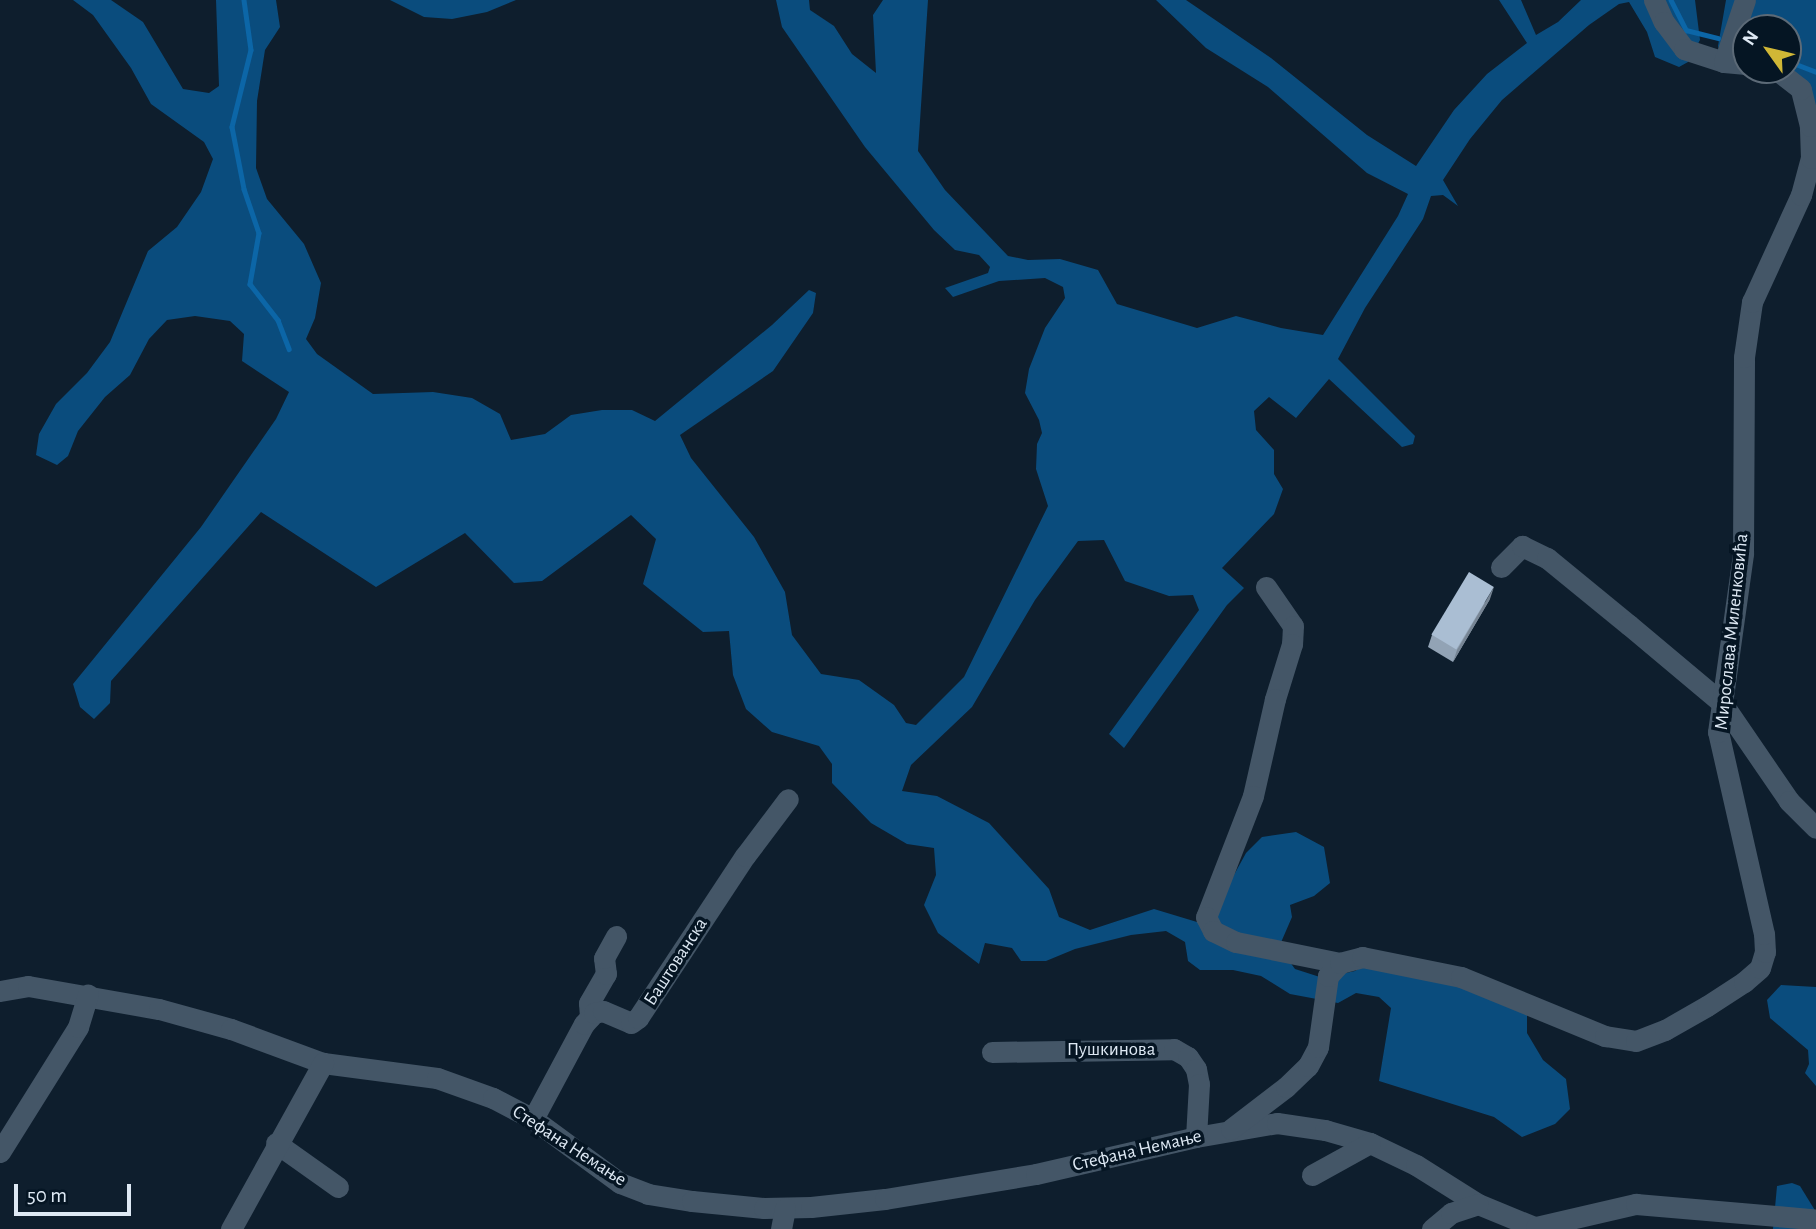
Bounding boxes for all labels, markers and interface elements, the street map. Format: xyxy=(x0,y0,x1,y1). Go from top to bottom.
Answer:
north arrow xyxy=(1732,14,1802,84)
text: N xyxy=(1739,27,1762,49)
street label: Мирослава Миленковића xyxy=(1710,533,1754,731)
street label: Баштованска xyxy=(639,914,713,1010)
street label: Пушкинова xyxy=(1067,1039,1155,1061)
street label: Стефана Немање xyxy=(507,1100,631,1192)
street label: Стефана Немање xyxy=(1070,1125,1204,1177)
scale bar xyxy=(18,1170,135,1214)
text: 50 m xyxy=(27,1185,67,1206)

